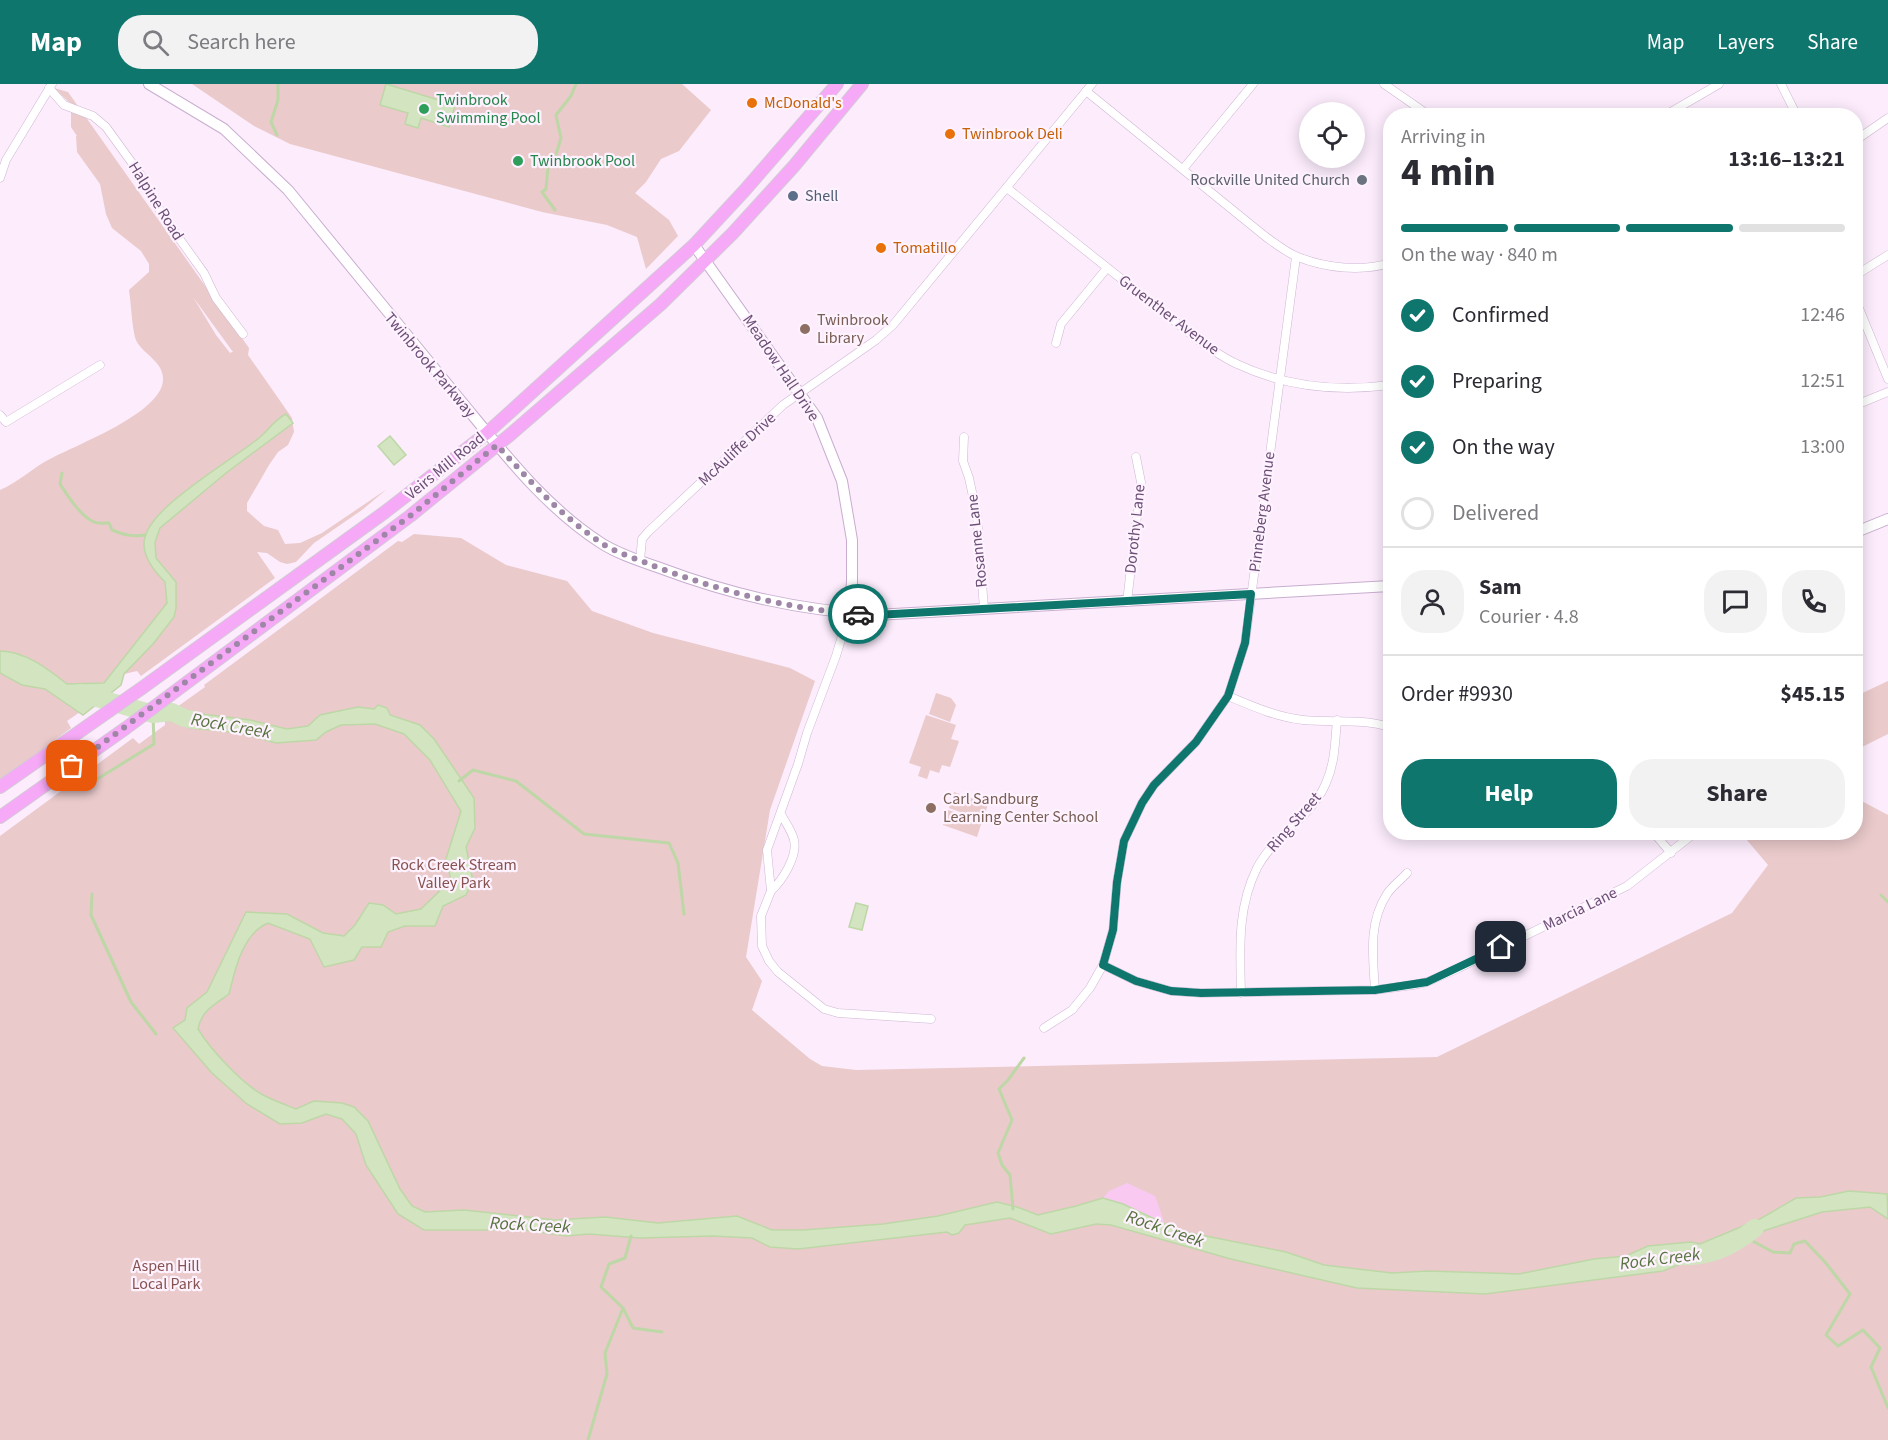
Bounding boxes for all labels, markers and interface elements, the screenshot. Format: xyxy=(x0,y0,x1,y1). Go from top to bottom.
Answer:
search box xyxy=(118,15,538,69)
text: Map xyxy=(30,22,82,62)
icon: search xyxy=(139,26,172,59)
text: Search here xyxy=(187,26,296,58)
text: Map xyxy=(1647,27,1684,57)
text: Layers xyxy=(1717,27,1774,57)
text: Share xyxy=(1807,27,1858,57)
place label: Twinbrook Swimming Pool xyxy=(436,89,541,129)
place label: McDonald's xyxy=(764,92,842,114)
marker: McDonald's xyxy=(745,96,759,110)
marker: Twinbrook Swimming Pool xyxy=(417,102,431,116)
map controls xyxy=(1299,102,1365,168)
button: locate xyxy=(1299,102,1365,168)
place label: Twinbrook Deli xyxy=(962,123,1063,145)
text: Arriving in xyxy=(1401,123,1486,151)
marker: Twinbrook Deli xyxy=(943,127,957,141)
text: 13:16–13:21 xyxy=(1728,143,1845,175)
text: 4 min xyxy=(1401,145,1496,201)
place label: Twinbrook Pool xyxy=(530,150,635,172)
marker: Twinbrook Pool xyxy=(511,154,525,168)
street label: Halpine Road xyxy=(123,157,189,245)
place label: Rockville United Church xyxy=(1190,169,1350,191)
marker: Rockville United Church xyxy=(1355,173,1369,187)
place label: Shell xyxy=(805,185,838,207)
marker: Shell xyxy=(786,189,800,203)
place label: Tomatillo xyxy=(893,237,956,259)
marker: Tomatillo xyxy=(874,241,888,255)
text: On the way · 840 m xyxy=(1401,241,1558,269)
street label: Gruenther Avenue xyxy=(1114,270,1224,360)
icon: check xyxy=(1401,299,1434,332)
text: Confirmed xyxy=(1452,299,1549,331)
text: 12:46 xyxy=(1800,301,1845,329)
street label: Twinbrook Parkway xyxy=(379,307,481,423)
place label: Twinbrook Library xyxy=(817,309,889,349)
street label: Meadow Hall Drive xyxy=(737,310,825,426)
marker: Twinbrook Library xyxy=(798,322,812,336)
icon: check xyxy=(1401,365,1434,398)
text: Preparing xyxy=(1452,365,1542,397)
text: 12:51 xyxy=(1800,367,1845,395)
street label: McAuliffe Drive xyxy=(693,407,781,491)
street label: Veirs Mill Road xyxy=(401,427,489,505)
icon: check xyxy=(1401,431,1434,464)
text: On the way xyxy=(1452,431,1555,463)
text: 13:00 xyxy=(1800,433,1845,461)
street label: Pinneberg Avenue xyxy=(1244,450,1280,573)
street label: Dorothy Lane xyxy=(1119,483,1151,575)
street label: Rosanne Lane xyxy=(961,493,993,589)
text: Delivered xyxy=(1452,497,1539,529)
button: person xyxy=(1401,570,1464,633)
button: chat xyxy=(1704,570,1767,633)
button: phone xyxy=(1782,570,1845,633)
text: Sam xyxy=(1479,571,1522,603)
courier xyxy=(828,584,888,644)
icon: car xyxy=(842,598,875,631)
text: Courier · 4.8 xyxy=(1479,603,1579,631)
text: Order #9930 xyxy=(1401,678,1513,710)
text: $45.15 xyxy=(1780,678,1845,710)
water label: Rock Creek xyxy=(189,707,273,745)
pin xyxy=(46,740,97,791)
icon: bag xyxy=(55,749,88,782)
button: Help xyxy=(1401,759,1617,828)
button: Share xyxy=(1629,759,1845,828)
street label: Ring Street xyxy=(1262,787,1327,857)
place label: Carl Sandburg Learning Center School xyxy=(943,788,1098,828)
marker: Carl Sandburg Learning Center School xyxy=(924,801,938,815)
park label: Rock Creek Stream Valley Park xyxy=(391,854,517,894)
street label: Marcia Lane xyxy=(1539,882,1621,936)
pin xyxy=(1475,921,1526,972)
icon: home xyxy=(1484,930,1517,963)
water label: Rock Creek xyxy=(1123,1204,1208,1254)
water label: Rock Creek xyxy=(489,1210,571,1240)
water label: Rock Creek xyxy=(1618,1242,1702,1276)
park label: Aspen Hill Local Park xyxy=(132,1255,200,1295)

